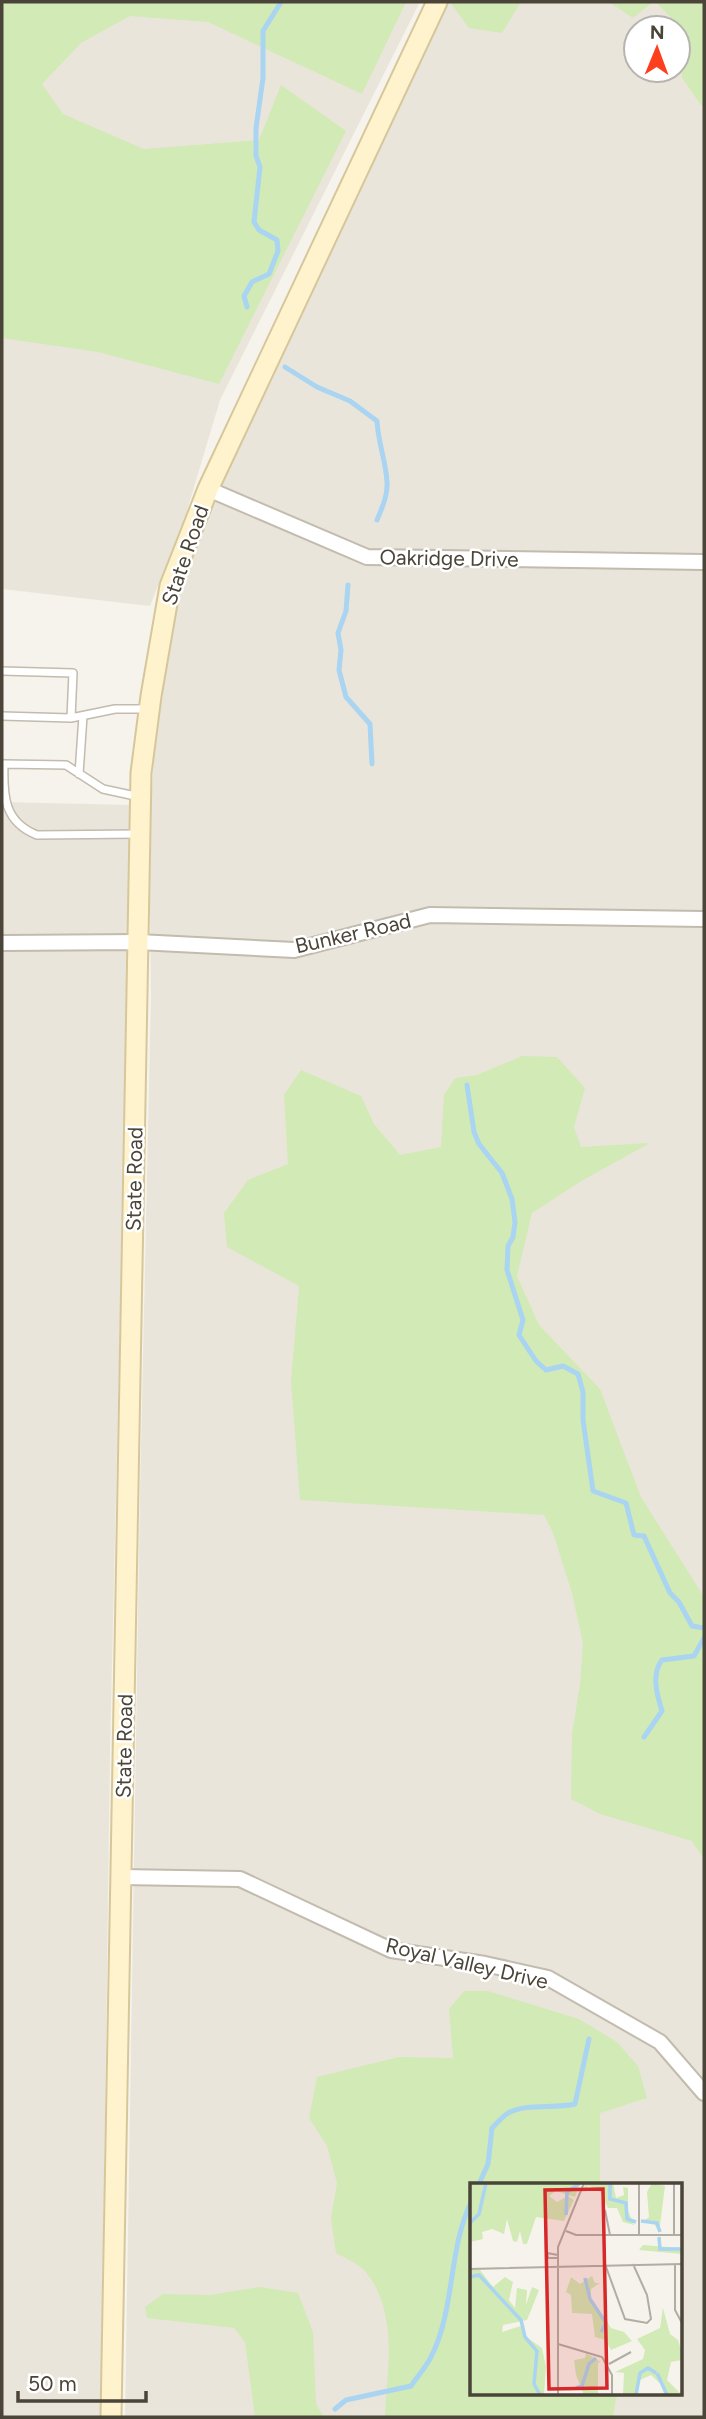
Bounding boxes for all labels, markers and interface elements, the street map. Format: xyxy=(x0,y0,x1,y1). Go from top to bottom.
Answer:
north arrow xyxy=(622,14,692,84)
text: N xyxy=(650,21,665,44)
street label: State Road xyxy=(156,502,214,608)
street label: Oakridge Drive xyxy=(379,544,519,572)
street label: Bunker Road xyxy=(293,908,413,958)
street label: State Road xyxy=(121,1127,147,1231)
street label: State Road xyxy=(111,1694,137,1798)
street label: Royal Valley Drive xyxy=(383,1932,551,1994)
inset map xyxy=(470,2183,682,2394)
scale bar xyxy=(18,2360,145,2404)
text: 50 m xyxy=(28,2371,77,2396)

